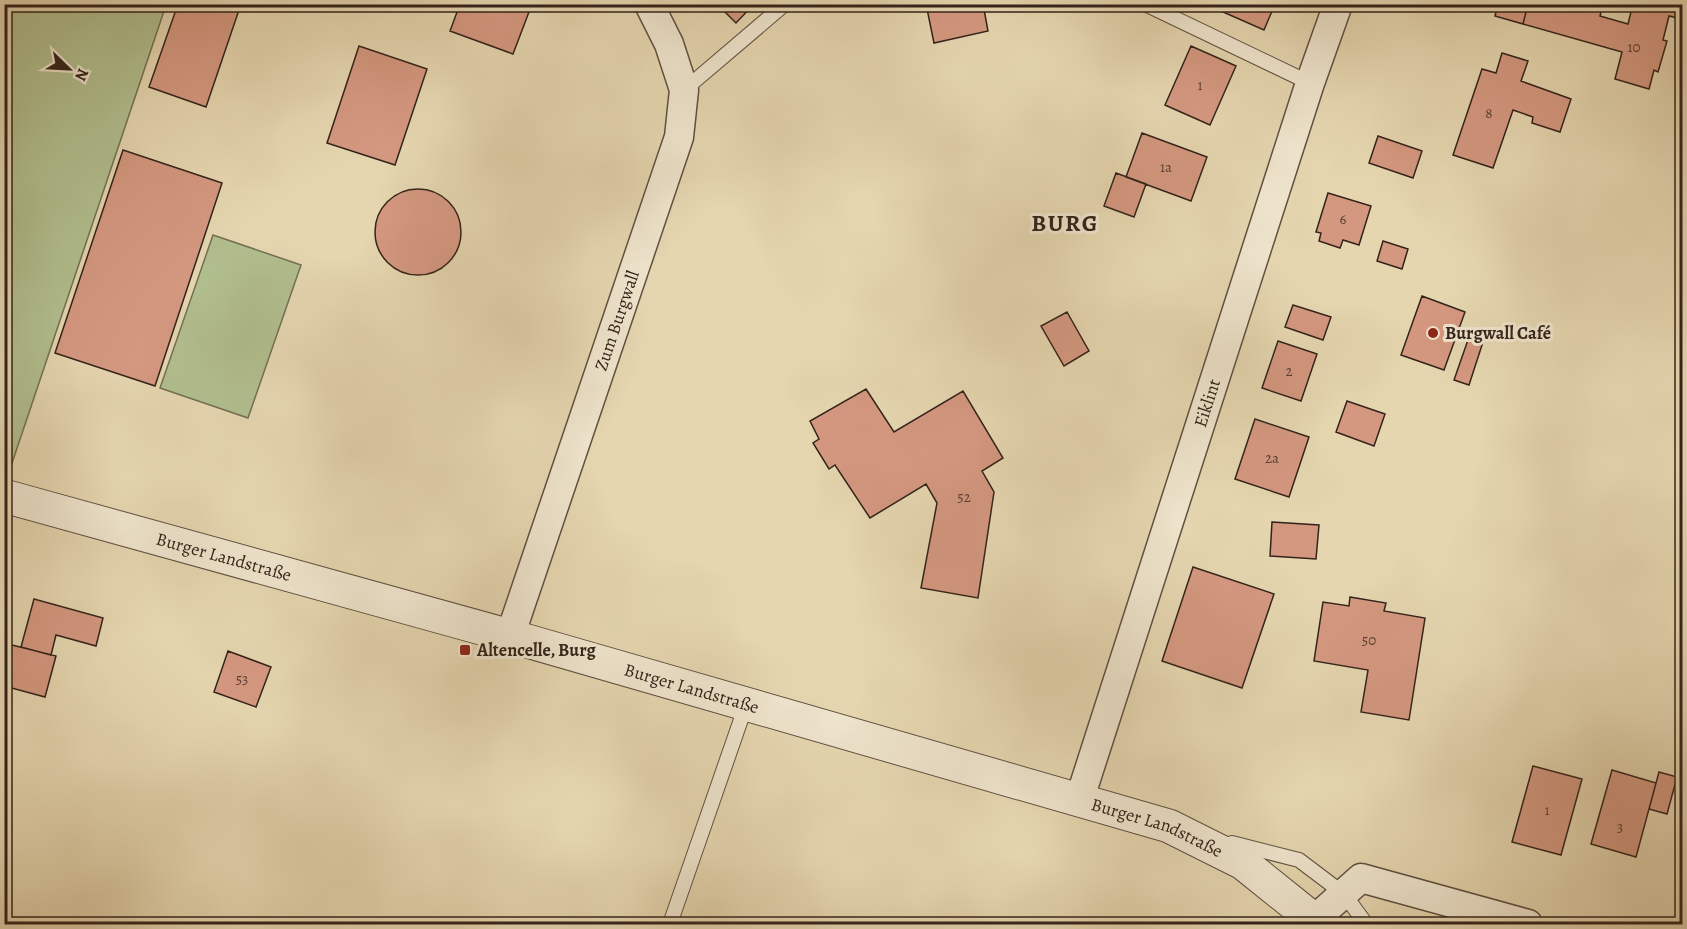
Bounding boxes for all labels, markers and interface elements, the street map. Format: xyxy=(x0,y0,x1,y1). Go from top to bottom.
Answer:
house number: 10 xyxy=(1627,37,1641,57)
north arrow xyxy=(39,39,99,99)
text: N xyxy=(69,65,94,85)
house number: 1 xyxy=(1197,75,1203,95)
house number: 8 xyxy=(1485,103,1493,123)
house number: 1a xyxy=(1160,157,1172,177)
district label: BURG xyxy=(1031,207,1099,239)
house number: 6 xyxy=(1340,209,1347,229)
street label: Zum Burgwall xyxy=(589,267,645,374)
place label: Burgwall Café xyxy=(1445,321,1551,345)
marker: Burgwall Café xyxy=(1426,326,1440,340)
house number: 2 xyxy=(1285,361,1293,381)
street label: Eiklint xyxy=(1188,376,1226,430)
house number: 2a xyxy=(1265,448,1279,468)
house number: 52 xyxy=(957,487,971,507)
street label: Burger Landstraße xyxy=(154,527,294,587)
house number: 50 xyxy=(1362,630,1376,650)
place label: Altencelle, Burg xyxy=(476,638,597,662)
marker: Altencelle, Burg xyxy=(458,643,472,657)
street label: Burger Landstraße xyxy=(621,658,762,719)
house number: 53 xyxy=(236,669,248,689)
street label: Burger Landstraße xyxy=(1088,792,1227,863)
house number: 1 xyxy=(1544,800,1550,820)
house number: 3 xyxy=(1617,817,1623,837)

